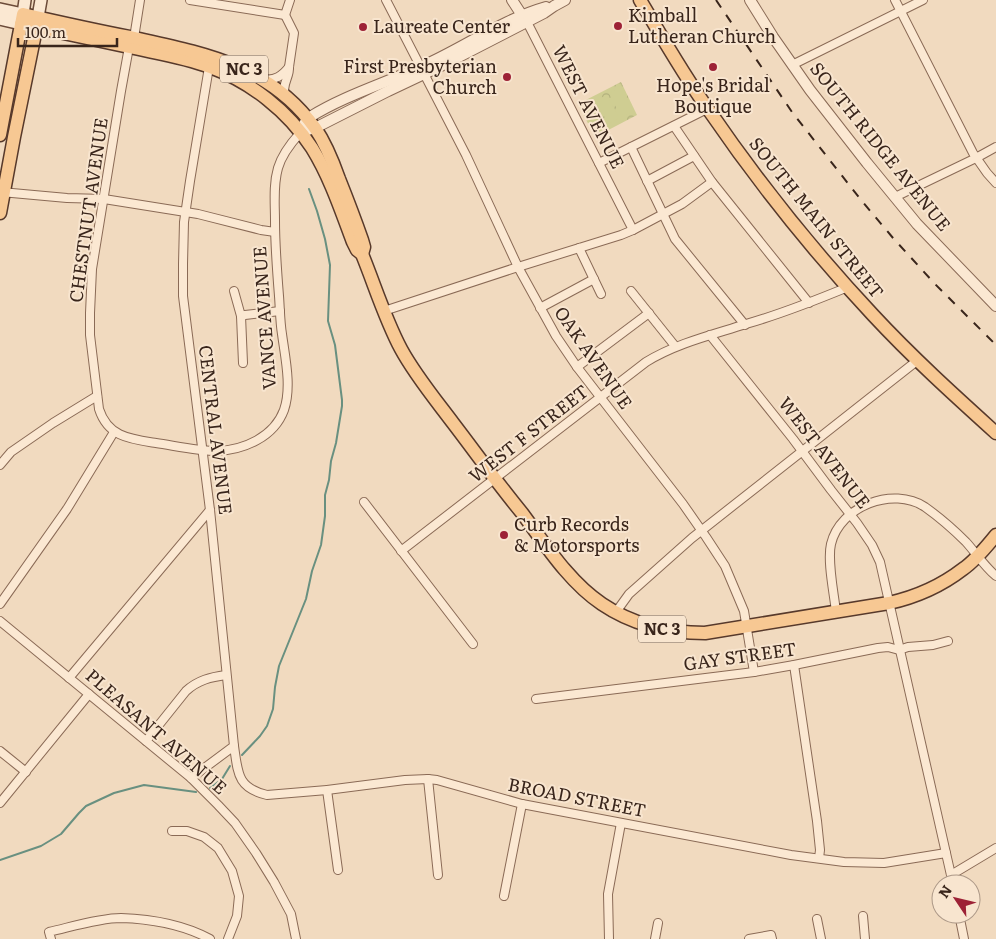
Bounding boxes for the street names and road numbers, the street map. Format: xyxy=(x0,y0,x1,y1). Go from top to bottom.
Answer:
street label: WEST AVENUE xyxy=(547,40,632,173)
road number: NC 3 xyxy=(220,56,268,82)
street label: SOUTH RIDGE AVENUE xyxy=(804,56,958,236)
street label: CHESTNUT AVENUE xyxy=(61,116,114,304)
street label: SOUTH MAIN STREET xyxy=(744,131,891,304)
street label: VANCE AVENUE xyxy=(245,245,282,391)
street label: OAK AVENUE xyxy=(549,300,640,414)
street label: CENTRAL AVENUE xyxy=(193,343,240,516)
street label: WEST F STREET xyxy=(462,377,594,488)
street label: WEST AVENUE xyxy=(773,390,878,514)
road number: NC 3 xyxy=(638,616,686,642)
street label: GAY STREET xyxy=(682,634,798,677)
street label: PLEASANT AVENUE xyxy=(80,662,234,800)
street label: BROAD STREET xyxy=(506,770,649,823)

